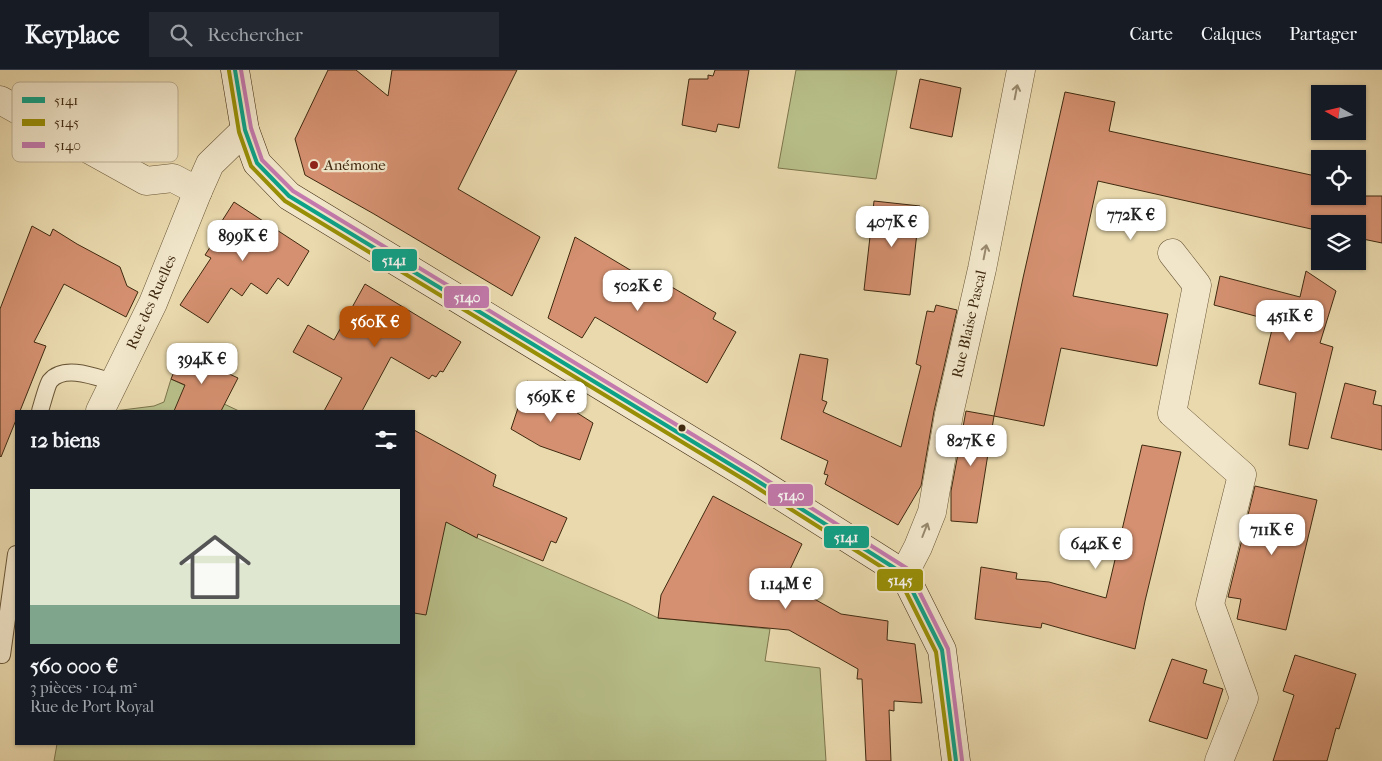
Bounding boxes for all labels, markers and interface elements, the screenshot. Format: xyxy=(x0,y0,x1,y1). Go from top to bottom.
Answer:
search box xyxy=(149,12,499,57)
text: Keyplace xyxy=(25,21,119,49)
icon: search xyxy=(167,21,195,49)
text: Rechercher xyxy=(207,24,303,46)
text: Carte xyxy=(1130,24,1173,45)
text: Calques xyxy=(1201,24,1261,45)
text: Partager xyxy=(1289,24,1357,45)
legend xyxy=(12,82,178,162)
one-way arrow xyxy=(1012,85,1022,101)
north arrow xyxy=(1311,85,1366,140)
map controls xyxy=(1311,85,1366,270)
text: 5141 xyxy=(54,92,78,109)
text: 5145 xyxy=(54,114,79,131)
text: 5140 xyxy=(54,137,81,154)
button: locate xyxy=(1311,150,1366,205)
place label: Anémone xyxy=(323,156,386,174)
marker: Anémone xyxy=(308,159,320,171)
pin: 772K € xyxy=(1090,198,1172,241)
text: 772K € xyxy=(1107,205,1155,224)
pin: 407K € xyxy=(851,206,933,248)
text: 407K € xyxy=(867,212,917,231)
button: layers xyxy=(1311,215,1366,270)
pin: 899K € xyxy=(202,220,284,262)
text: 899K € xyxy=(218,226,268,245)
one-way arrow xyxy=(981,244,991,260)
line badge: 5141 xyxy=(371,248,418,272)
street label: Rue des Ruelles xyxy=(122,252,180,352)
text: 5141 xyxy=(382,252,406,269)
street label: Rue Blaise Pascal xyxy=(948,268,990,380)
pin: 502K € xyxy=(597,270,679,312)
text: 502K € xyxy=(614,276,662,295)
line badge: 5140 xyxy=(443,285,490,309)
text: 5140 xyxy=(453,289,481,306)
pin: 451K € xyxy=(1249,300,1331,342)
pin: 560K € xyxy=(334,306,416,348)
text: 451K € xyxy=(1267,306,1313,325)
text: 560K € xyxy=(351,312,399,331)
pin: 394K € xyxy=(161,342,243,385)
text: 394K € xyxy=(178,349,226,368)
pin: 569K € xyxy=(510,380,592,423)
text: 569K € xyxy=(527,387,575,406)
unlabelled marker xyxy=(677,423,687,433)
pin: 827K € xyxy=(930,424,1012,467)
icon: filters xyxy=(372,426,400,454)
text: 12 biens xyxy=(30,428,100,452)
text: 827K € xyxy=(947,431,995,450)
line badge: 5140 xyxy=(767,483,814,507)
text: 5140 xyxy=(777,487,805,504)
pin: 711K € xyxy=(1231,514,1313,556)
text: 711K € xyxy=(1250,520,1294,539)
icon: home xyxy=(170,522,260,612)
one-way arrow xyxy=(920,523,930,538)
line badge: 5141 xyxy=(823,525,870,549)
pin: 642K € xyxy=(1055,528,1137,570)
text: 5141 xyxy=(834,529,858,546)
text: 642K € xyxy=(1071,534,1121,553)
pin: 1.14M € xyxy=(740,568,832,610)
line badge: 5145 xyxy=(876,568,924,592)
text: 5145 xyxy=(888,572,913,589)
text: 1.14M € xyxy=(760,574,812,593)
text: 560 000 € xyxy=(30,654,118,678)
text: 3 pièces · 104 m² xyxy=(30,678,137,697)
text: Rue de Port Royal xyxy=(30,697,154,716)

